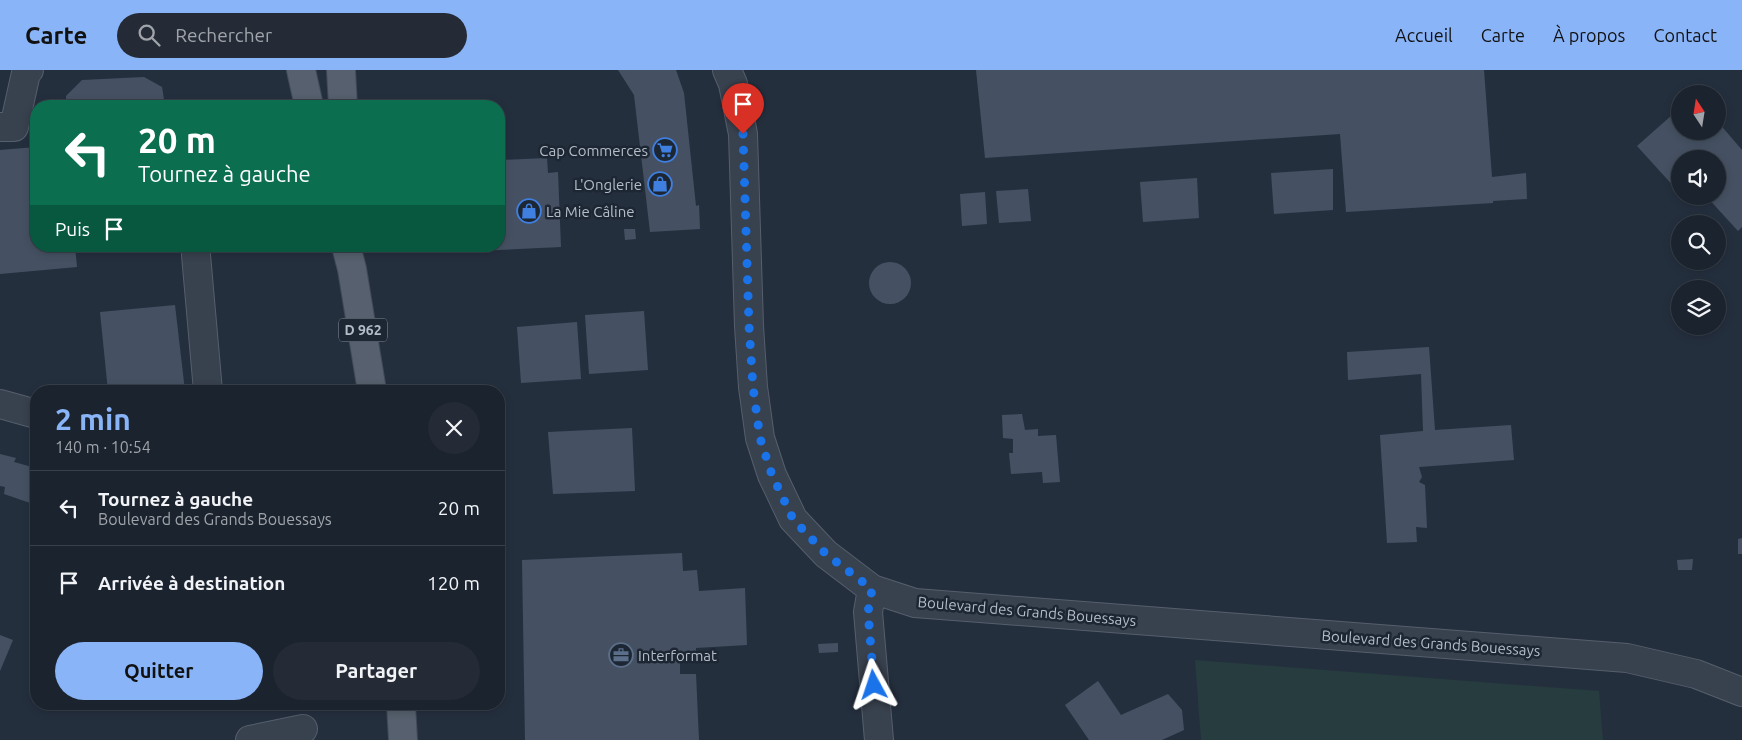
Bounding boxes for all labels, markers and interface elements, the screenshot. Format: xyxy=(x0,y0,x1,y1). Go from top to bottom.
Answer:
search box xyxy=(117,13,467,58)
icon: search xyxy=(135,21,163,49)
text: Carte xyxy=(25,22,87,49)
text: Rechercher xyxy=(175,24,272,46)
text: Accueil xyxy=(1395,25,1453,45)
text: Carte xyxy=(1481,25,1525,45)
text: À propos xyxy=(1553,25,1625,45)
text: Contact xyxy=(1653,25,1717,45)
pin xyxy=(722,83,764,134)
north arrow xyxy=(1671,85,1726,140)
map controls xyxy=(1671,85,1726,335)
icon: arrive xyxy=(729,90,757,118)
icon: left xyxy=(55,120,120,185)
text: 20 m xyxy=(138,120,216,160)
supermarket icon: Cap Commerces xyxy=(652,137,678,163)
place label: Cap Commerces xyxy=(539,142,648,159)
button: sound xyxy=(1671,150,1726,205)
text: Tournez à gauche xyxy=(138,161,311,186)
shop icon: L'Onglerie xyxy=(647,171,673,197)
place label: L'Onglerie xyxy=(574,176,642,193)
shop icon: La Mie Câline xyxy=(516,198,542,224)
place label: La Mie Câline xyxy=(546,203,635,220)
icon: arrive xyxy=(100,215,128,243)
button: search xyxy=(1671,215,1726,270)
text: Puis xyxy=(55,218,90,240)
button: layers xyxy=(1671,280,1726,335)
road number: D 962 xyxy=(339,318,387,342)
text: 2 min xyxy=(55,402,131,436)
button: close xyxy=(428,402,480,454)
text: 140 m · 10:54 xyxy=(55,438,151,456)
text: Tournez à gauche xyxy=(98,488,253,510)
icon: left xyxy=(55,494,83,522)
text: 20 m xyxy=(438,497,480,519)
text: Boulevard des Grands Bouessays xyxy=(98,510,332,528)
icon: arrive xyxy=(55,569,83,597)
text: Arrivée à destination xyxy=(98,572,285,594)
text: 120 m xyxy=(427,572,480,594)
street label: Boulevard des Grands Bouessays xyxy=(917,593,1137,629)
street label: Boulevard des Grands Bouessays xyxy=(1321,627,1541,659)
button: Quitter xyxy=(55,642,263,700)
button: Partager xyxy=(273,642,480,700)
office icon: Interformat xyxy=(608,642,634,668)
place label: Interformat xyxy=(638,647,717,664)
position arrow xyxy=(847,658,899,710)

